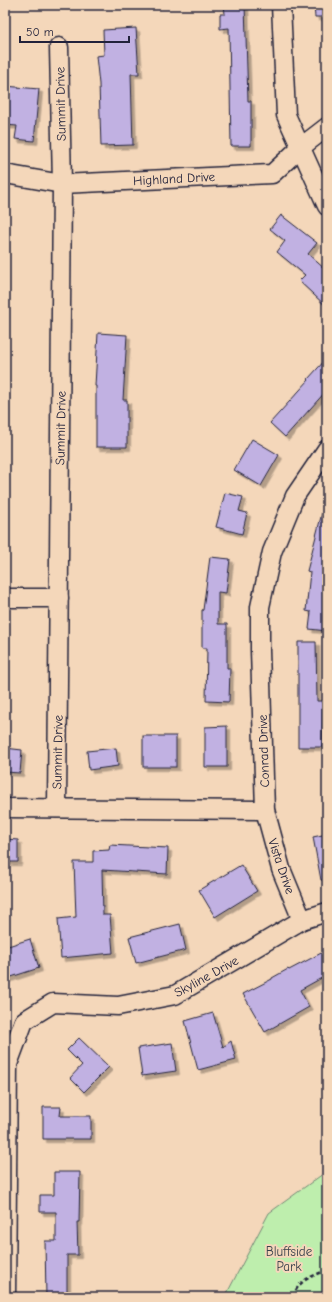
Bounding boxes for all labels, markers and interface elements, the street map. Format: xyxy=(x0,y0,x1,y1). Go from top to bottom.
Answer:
scale bar xyxy=(20,18,129,44)
text: 50 m xyxy=(26,25,54,39)
street label: Summit Drive xyxy=(52,66,69,141)
street label: Highland Drive xyxy=(133,169,216,188)
street label: Summit Drive xyxy=(52,390,69,465)
street label: Summit Drive xyxy=(49,714,66,789)
street label: Conrad Drive xyxy=(255,714,272,788)
street label: Vista Drive xyxy=(265,836,298,896)
street label: Skyline Drive xyxy=(172,952,241,1000)
park label: Bluffside Park xyxy=(266,1244,313,1274)

